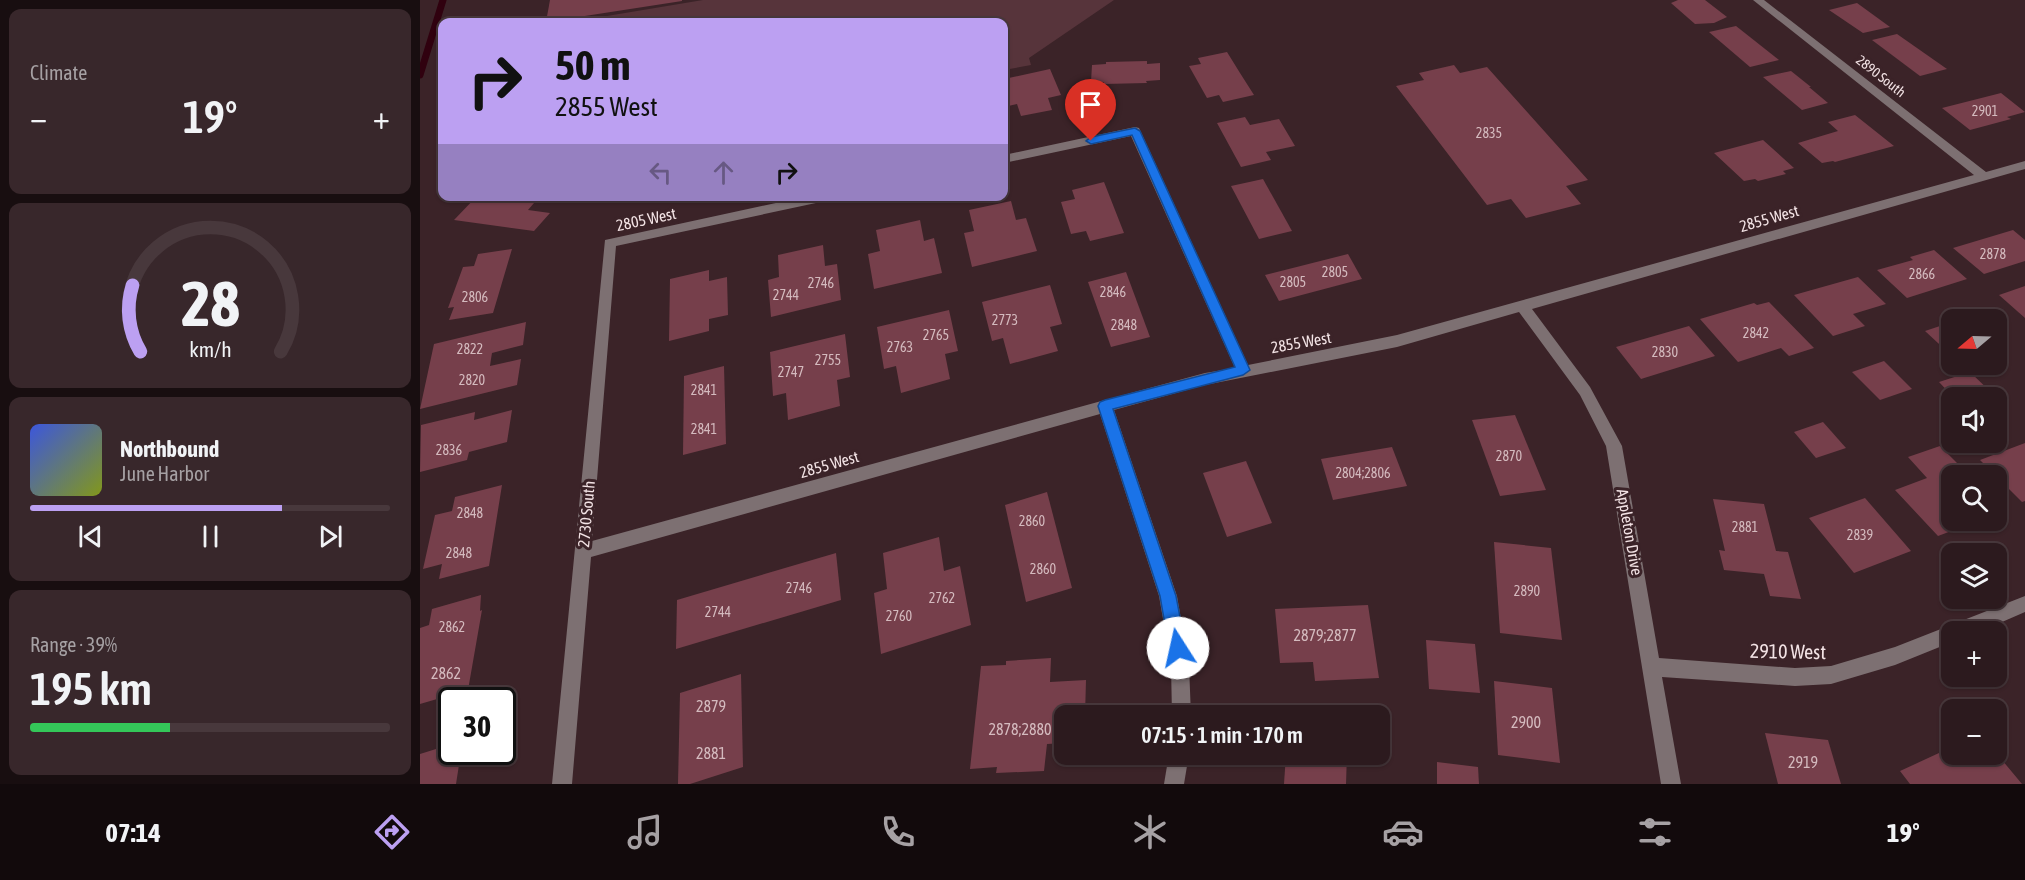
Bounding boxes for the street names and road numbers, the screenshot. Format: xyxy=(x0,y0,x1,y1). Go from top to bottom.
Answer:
street label: 2890 South xyxy=(1853,52,1909,100)
street label: 2855 West xyxy=(1737,201,1801,235)
street label: 2805 West xyxy=(614,204,678,234)
street label: 2855 West xyxy=(1269,328,1333,356)
street label: 2855 West xyxy=(797,447,861,481)
street label: 2730 South xyxy=(574,480,598,548)
street label: Appleton Drive xyxy=(1613,487,1646,577)
street label: 2910 West xyxy=(1750,639,1827,663)

